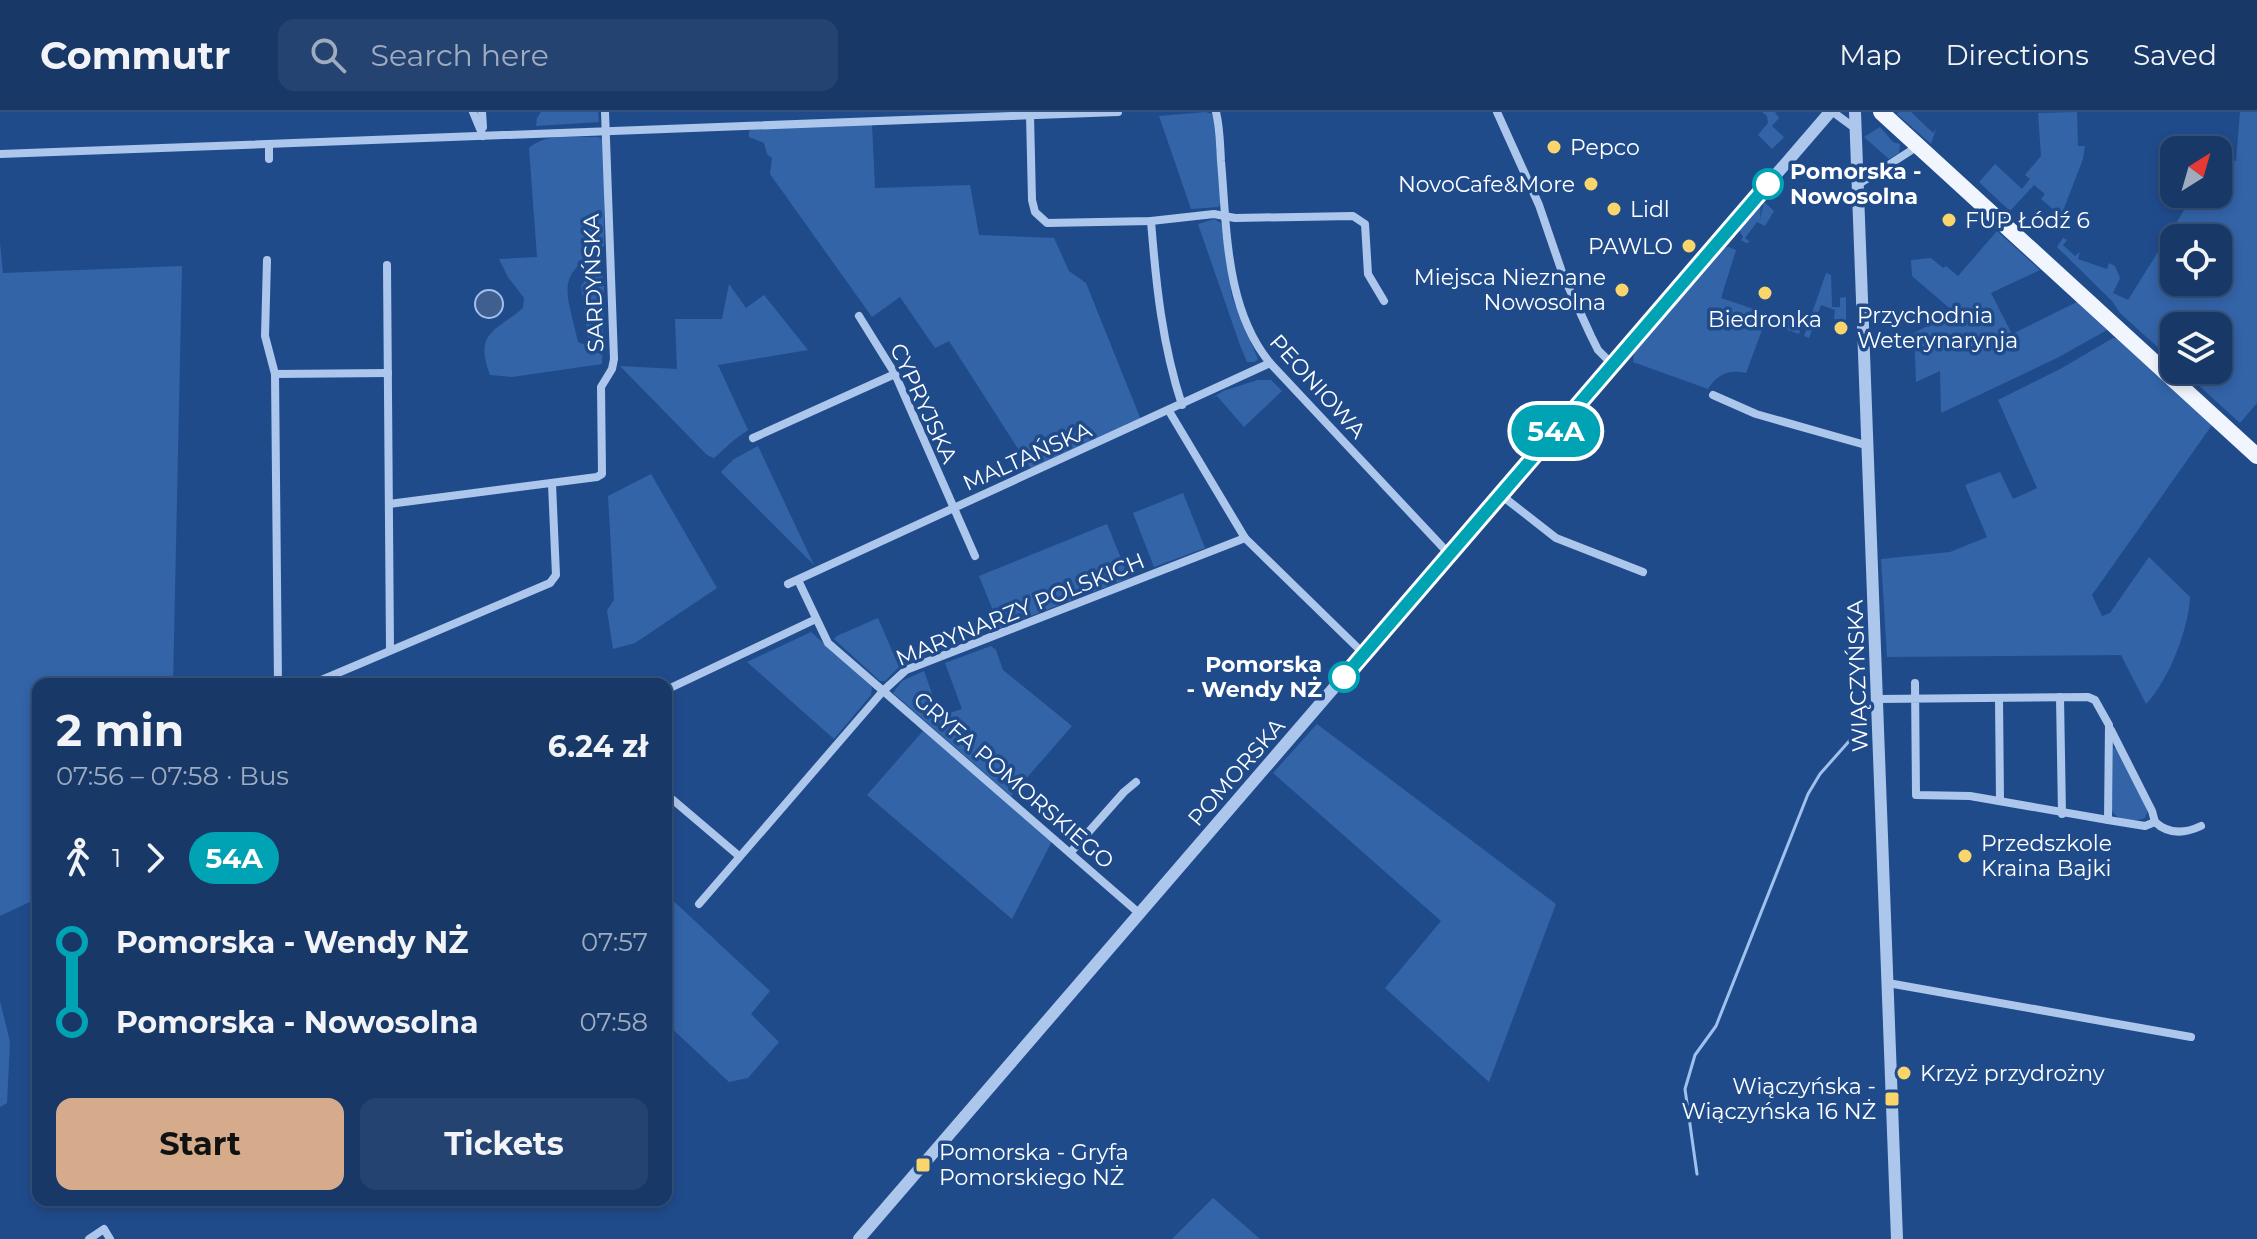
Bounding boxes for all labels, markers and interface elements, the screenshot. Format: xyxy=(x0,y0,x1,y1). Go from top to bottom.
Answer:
search box xyxy=(278,19,838,91)
text: Commutr xyxy=(40,32,230,79)
icon: search xyxy=(306,33,350,77)
text: Search here xyxy=(370,37,549,74)
text: Map xyxy=(1839,38,1901,72)
text: Directions xyxy=(1945,38,2089,72)
text: Saved xyxy=(2133,38,2217,72)
place label: Pepco xyxy=(1570,134,1640,161)
north arrow xyxy=(2160,136,2232,208)
map controls xyxy=(2160,136,2232,384)
marker: Pepco xyxy=(1545,138,1563,156)
place label: Pomorska - Nowosolna xyxy=(1790,158,1922,210)
marker: Pomorska - Nowosolna xyxy=(1753,169,1783,199)
place label: NovoCafe&More xyxy=(1398,171,1575,198)
marker: NovoCafe&More xyxy=(1582,175,1600,193)
place label: Lidl xyxy=(1630,196,1670,223)
marker: Lidl xyxy=(1605,200,1623,218)
place label: FUP Łódź 6 xyxy=(1965,207,2090,234)
marker: FUP Łódź 6 xyxy=(1940,211,1958,229)
street label: SARDYŃSKA xyxy=(578,213,609,353)
button: locate xyxy=(2160,224,2232,296)
place label: PAWLO xyxy=(1588,233,1673,260)
marker: PAWLO xyxy=(1680,237,1698,255)
place label: Miejsca Nieznane Nowosolna xyxy=(1414,264,1606,316)
marker: Miejsca Nieznane Nowosolna xyxy=(1613,281,1631,299)
marker: Biedronka xyxy=(1756,284,1774,302)
place label: Przychodnia Weterynarynja xyxy=(1857,302,2018,354)
place label: Biedronka xyxy=(1708,306,1822,333)
button: layers xyxy=(2160,312,2232,384)
marker: Przychodnia Weterynarynja xyxy=(1832,319,1850,337)
street label: PEONIOWA xyxy=(1264,329,1372,444)
street label: CYPRYJSKA xyxy=(884,339,963,468)
line badge: 54A xyxy=(1510,405,1602,457)
text: 54A xyxy=(1527,414,1585,448)
street label: MALTAŃSKA xyxy=(959,416,1096,497)
street label: MARYNARZY POLSKICH xyxy=(892,547,1149,672)
street label: WIĄCZYŃSKA xyxy=(1841,599,1874,752)
place label: Pomorska - Wendy NŻ xyxy=(1187,651,1322,703)
marker: Pomorska - Wendy NŻ xyxy=(1329,662,1359,692)
street label: GRYFA POMORSKIEGO xyxy=(908,686,1119,875)
text: 2 min xyxy=(56,703,184,757)
street label: POMORSKA xyxy=(1182,713,1291,832)
text: 6.24 zł xyxy=(548,728,648,765)
text: 07:56 – 07:58 · Bus xyxy=(56,760,289,792)
place label: Przedszkole Kraina Bajki xyxy=(1981,830,2112,882)
icon: walk xyxy=(56,836,100,880)
icon: forward xyxy=(133,836,177,880)
text: 54A xyxy=(205,841,263,875)
text: 1 xyxy=(112,842,121,874)
marker: Przedszkole Kraina Bajki xyxy=(1956,847,1974,865)
text: Pomorska - Wendy NŻ xyxy=(116,924,468,961)
text: 07:57 xyxy=(581,926,648,958)
text: Pomorska - Nowosolna xyxy=(116,1004,478,1041)
text: 07:58 xyxy=(579,1006,648,1038)
place label: Krzyż przydrożny xyxy=(1920,1060,2105,1087)
marker: Krzyż przydrożny xyxy=(1895,1064,1913,1082)
place label: Wiączyńska - Wiączyńska 16 NŻ xyxy=(1681,1073,1876,1125)
marker: Wiączyńska - Wiączyńska 16 NŻ xyxy=(1883,1090,1901,1108)
button: Start xyxy=(56,1098,344,1190)
button: Tickets xyxy=(360,1098,648,1190)
place label: Pomorska - Gryfa Pomorskiego NŻ xyxy=(939,1139,1129,1191)
marker: Pomorska - Gryfa Pomorskiego NŻ xyxy=(914,1156,932,1174)

